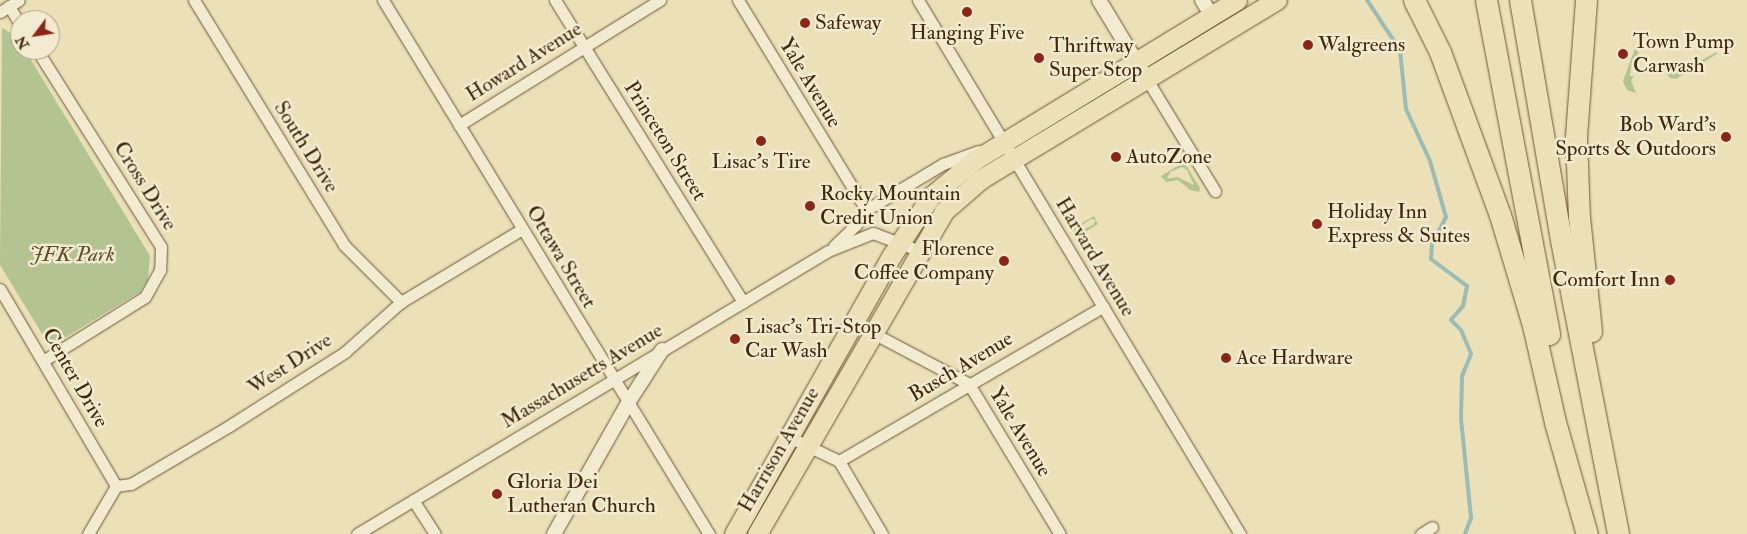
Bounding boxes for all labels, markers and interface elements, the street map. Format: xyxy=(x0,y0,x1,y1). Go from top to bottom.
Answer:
marker: Hanging Five xyxy=(961,6,973,18)
north arrow xyxy=(10,10,60,60)
place label: Safeway xyxy=(815,10,881,36)
street label: Howard Avenue xyxy=(461,16,587,108)
marker: Safeway xyxy=(799,17,811,29)
place label: Hanging Five xyxy=(910,20,1024,46)
place label: Town Pump Carwash xyxy=(1633,29,1734,79)
place label: Walgreens xyxy=(1318,32,1405,58)
text: N xyxy=(12,33,33,52)
street label: Yale Avenue xyxy=(773,33,847,133)
place label: Thriftway Super Stop xyxy=(1049,33,1142,83)
marker: Walgreens xyxy=(1302,39,1314,51)
marker: Town Pump Carwash xyxy=(1617,48,1629,60)
marker: Thriftway Super Stop xyxy=(1033,52,1045,64)
street label: Princeton Street xyxy=(618,77,712,205)
street label: South Drive xyxy=(268,97,344,197)
place label: Bob Ward's Sports & Outdoors xyxy=(1555,112,1716,162)
marker: Bob Ward's Sports & Outdoors xyxy=(1720,131,1732,143)
marker: Lisac's Tire xyxy=(755,135,767,147)
street label: Cross Drive xyxy=(108,137,182,235)
place label: AutoZone xyxy=(1126,144,1212,170)
place label: Lisac's Tire xyxy=(711,149,811,175)
marker: AutoZone xyxy=(1110,151,1122,163)
place label: Rocky Mountain Credit Union xyxy=(820,181,961,231)
street label: Harvard Avenue xyxy=(1050,193,1140,321)
place label: Holiday Inn Express & Suites xyxy=(1327,199,1470,249)
marker: Rocky Mountain Credit Union xyxy=(804,200,816,212)
street label: Ottawa Street xyxy=(520,201,602,313)
marker: Holiday Inn Express & Suites xyxy=(1311,218,1323,230)
place label: Florence Coffee Company xyxy=(854,236,994,286)
park label: JFK Park xyxy=(29,242,115,268)
marker: Florence Coffee Company xyxy=(998,255,1010,267)
place label: Comfort Inn xyxy=(1552,267,1660,293)
marker: Comfort Inn xyxy=(1664,274,1676,286)
place label: Lisac's Tri-Stop Car Wash xyxy=(745,314,881,364)
street label: Massachusetts Avenue xyxy=(497,318,667,434)
street label: Center Drive xyxy=(36,324,114,432)
street label: Busch Avenue xyxy=(905,326,1017,408)
street label: West Drive xyxy=(243,328,337,400)
marker: Lisac's Tri-Stop Car Wash xyxy=(729,333,741,345)
place label: Ace Hardware xyxy=(1236,345,1353,371)
marker: Ace Hardware xyxy=(1220,352,1232,364)
street label: Yale Avenue xyxy=(983,382,1057,482)
street label: Harrison Avenue xyxy=(733,383,825,517)
place label: Gloria Dei Lutheran Church xyxy=(507,469,656,519)
marker: Gloria Dei Lutheran Church xyxy=(491,488,503,500)

